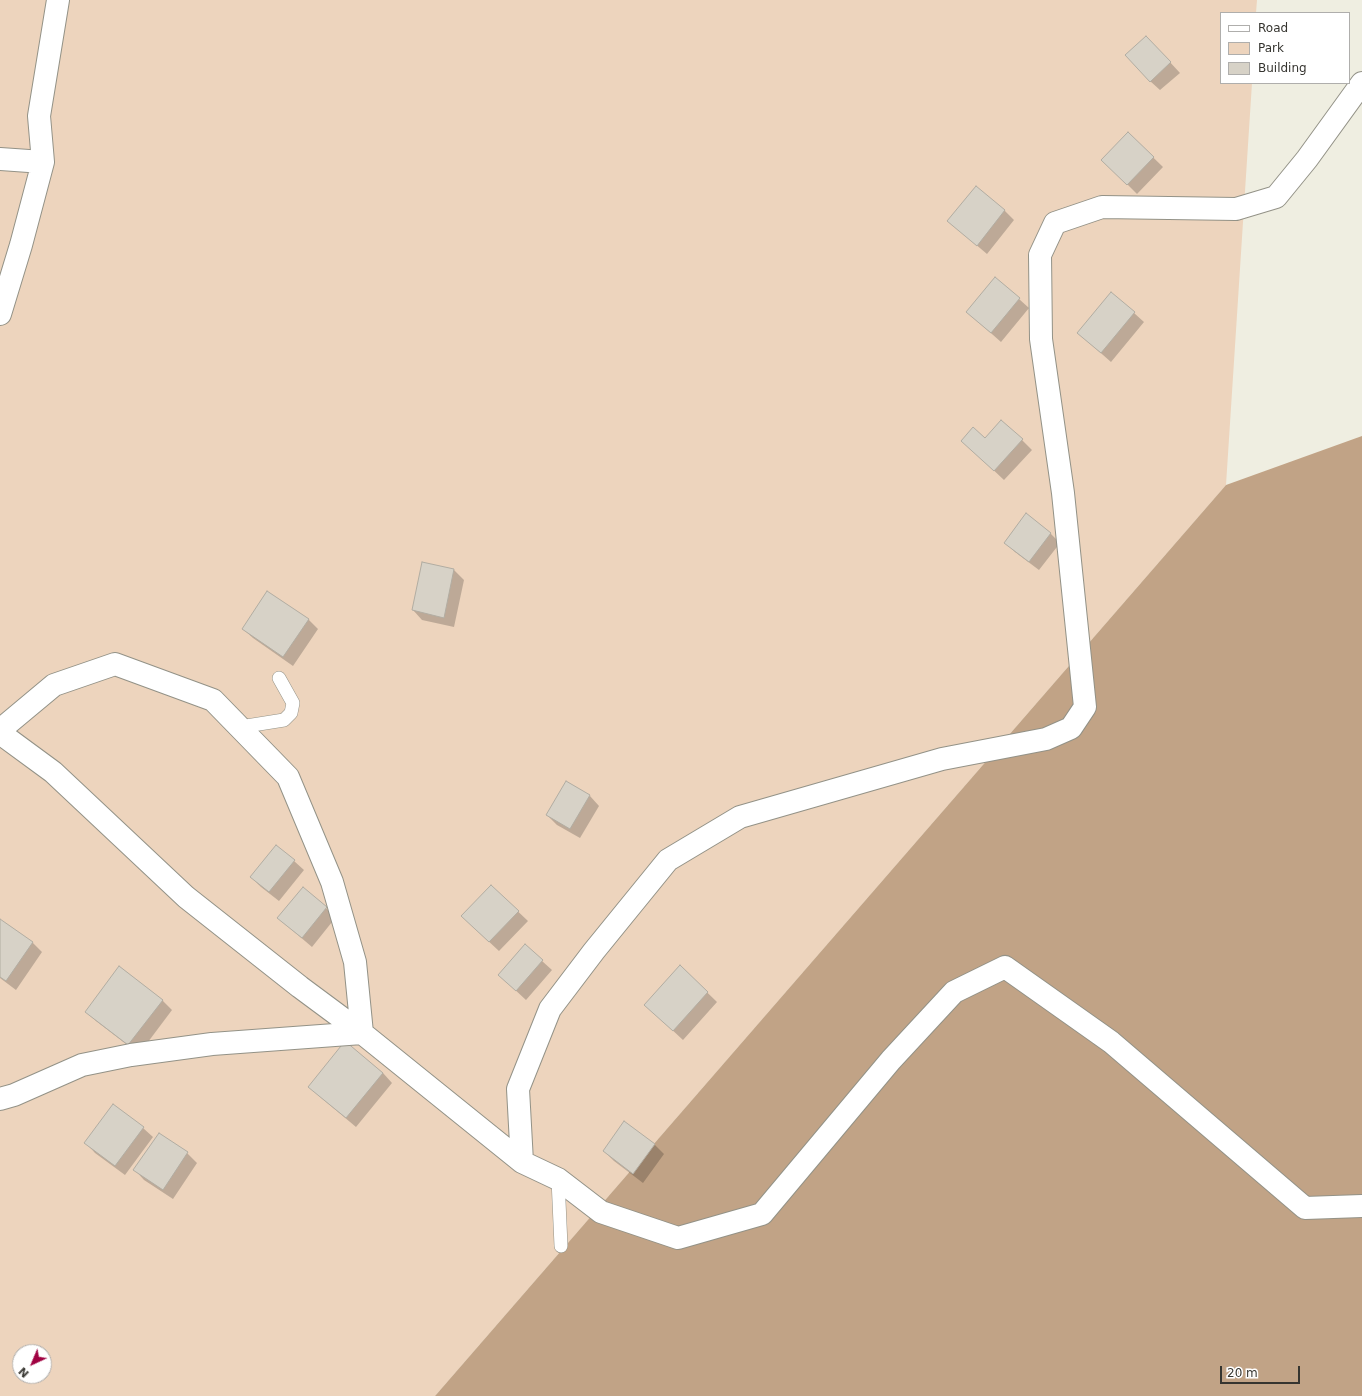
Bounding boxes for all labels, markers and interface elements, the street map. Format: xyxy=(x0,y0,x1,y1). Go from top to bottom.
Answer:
legend xyxy=(1220,12,1350,84)
text: Road xyxy=(1258,21,1288,35)
text: Park xyxy=(1258,41,1284,55)
text: Building xyxy=(1258,61,1307,75)
north arrow xyxy=(12,1344,52,1384)
scale bar xyxy=(1222,1358,1302,1384)
text: N xyxy=(16,1364,32,1380)
text: 20 m xyxy=(1227,1366,1258,1380)

